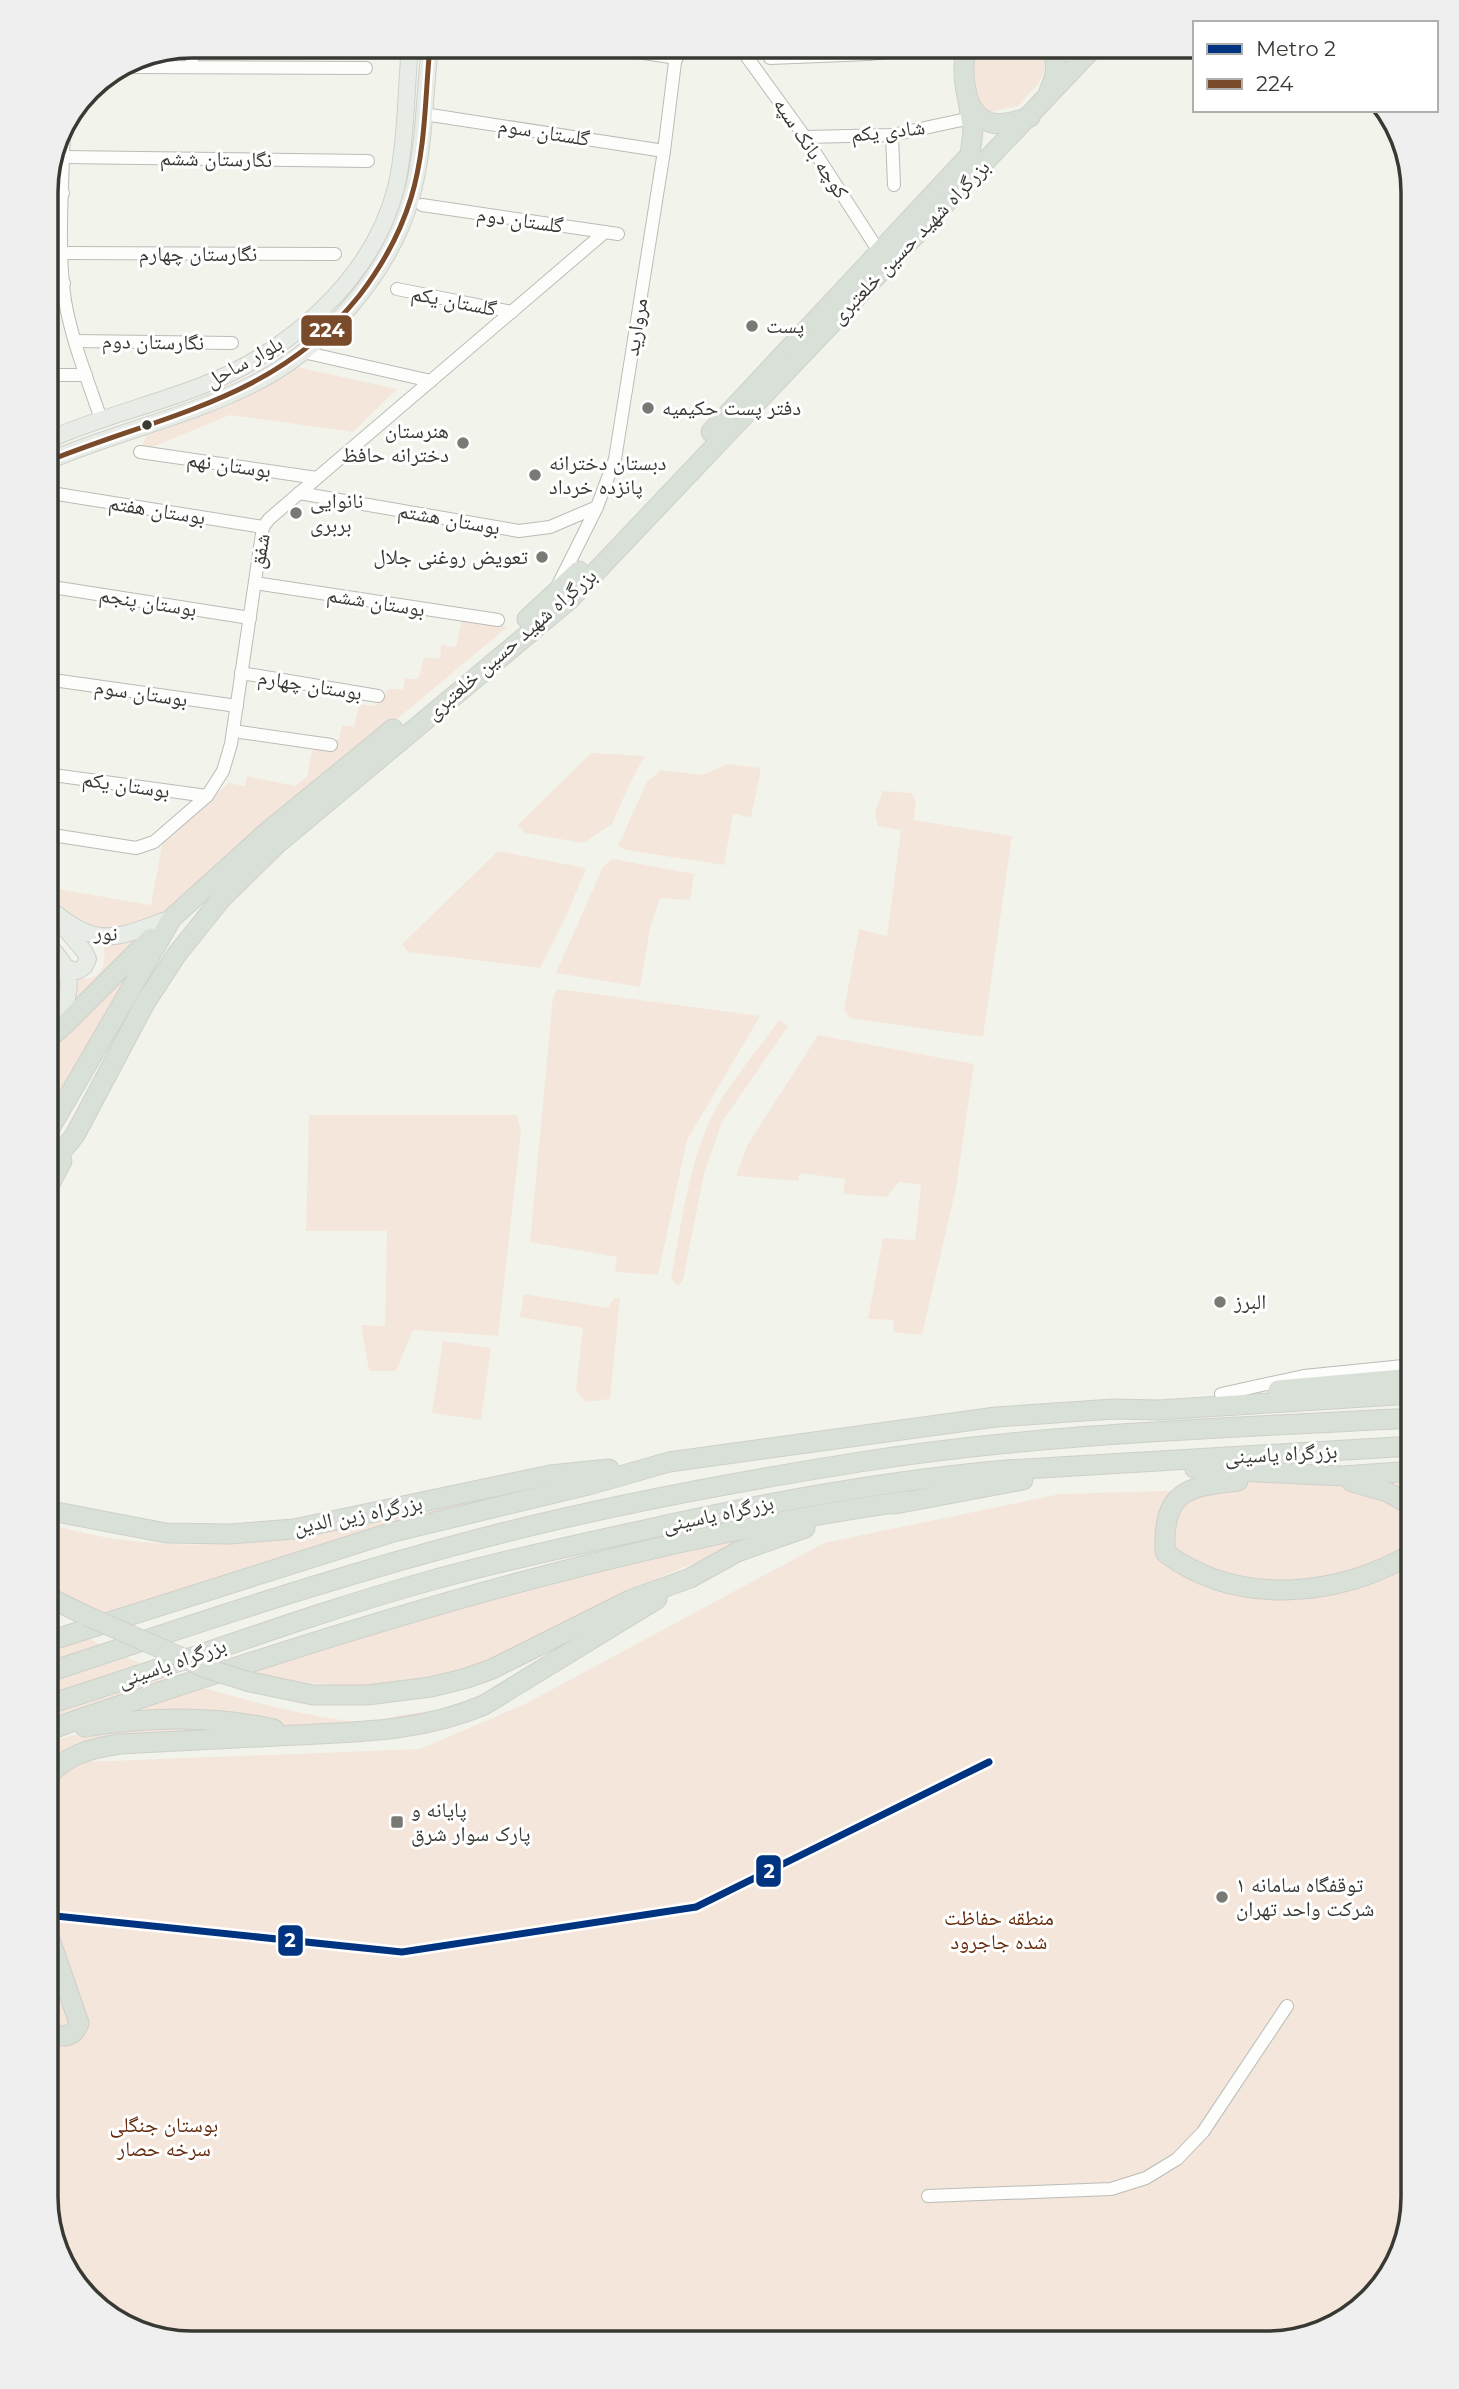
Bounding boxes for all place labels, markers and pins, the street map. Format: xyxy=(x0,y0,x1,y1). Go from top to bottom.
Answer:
place label: پست xyxy=(766,313,804,338)
marker: پست xyxy=(744,318,760,334)
place label: دفتر پست حکیمیه xyxy=(662,395,801,420)
marker: دفتر پست حکیمیه xyxy=(640,400,656,416)
unlabelled marker xyxy=(140,418,154,432)
place label: هنرستان دخترانه حافظ xyxy=(341,418,449,467)
marker: هنرستان دخترانه حافظ xyxy=(455,435,471,451)
place label: دبستان دخترانه پانزده خرداد xyxy=(549,450,666,499)
marker: دبستان دخترانه پانزده خرداد xyxy=(527,467,543,483)
place label: نانوایی بربری xyxy=(310,488,363,537)
marker: نانوایی بربری xyxy=(288,505,304,521)
place label: تعویض روغنی جلال xyxy=(373,544,528,570)
marker: تعویض روغنی جلال xyxy=(534,549,550,565)
place label: البرز xyxy=(1233,1289,1266,1314)
marker: البرز xyxy=(1212,1294,1228,1310)
place label: پایانه و پارک‌ سوار شرق xyxy=(411,1797,530,1847)
marker: پایانه و پارک‌ سوار شرق xyxy=(389,1814,405,1830)
place label: توقفگاه سامانه ۱ شرکت واحد تهران xyxy=(1236,1872,1374,1921)
marker: توقفگاه سامانه ۱ شرکت واحد تهران xyxy=(1214,1889,1230,1905)

